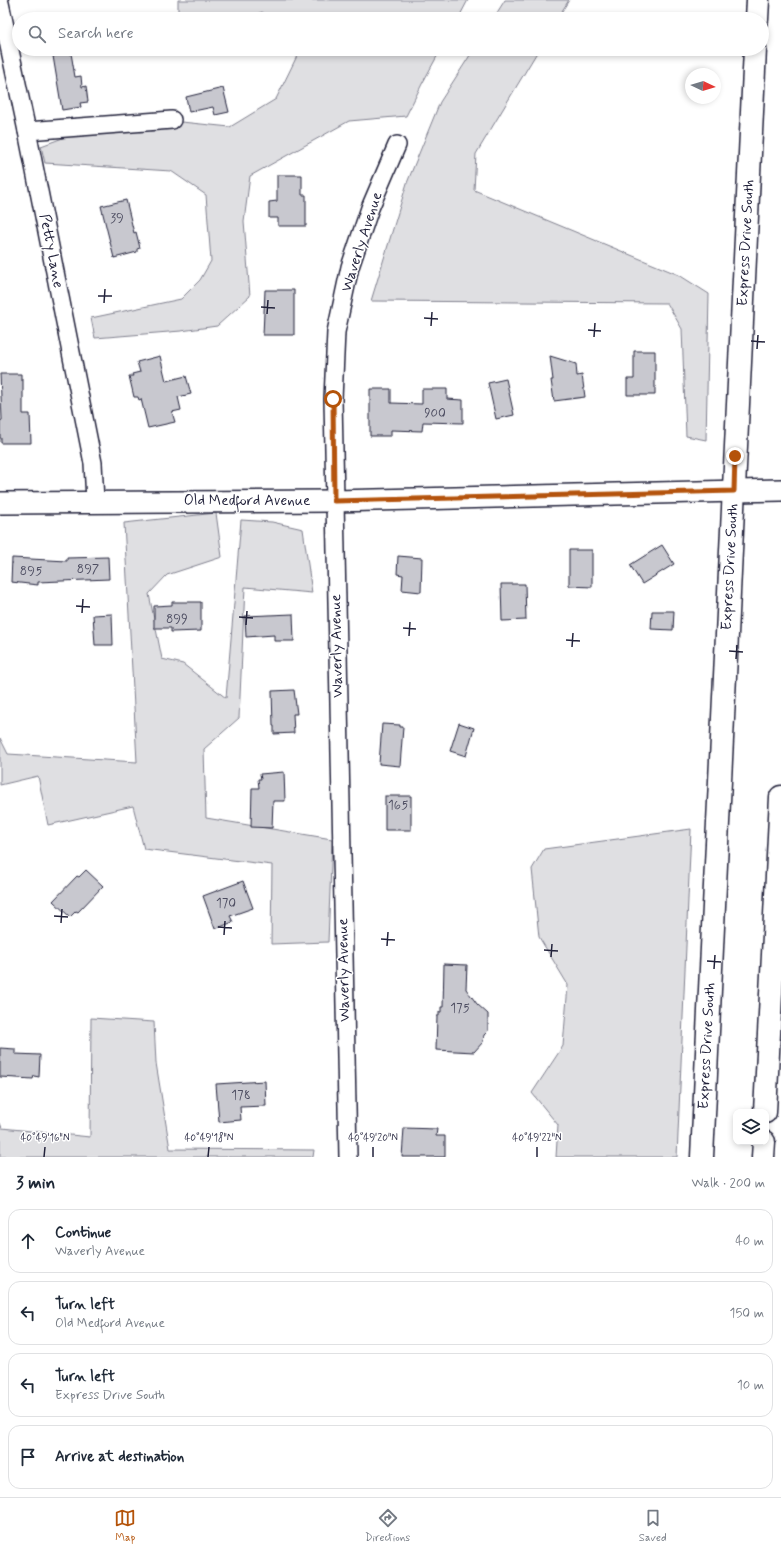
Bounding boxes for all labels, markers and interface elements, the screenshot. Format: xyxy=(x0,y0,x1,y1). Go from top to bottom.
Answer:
search box xyxy=(12,12,769,56)
icon: search xyxy=(26,23,48,45)
text: Search here xyxy=(58,24,134,44)
north arrow xyxy=(685,68,721,104)
street label: Express Drive South xyxy=(733,179,759,307)
street label: Waverly Avenue xyxy=(336,190,388,294)
house number: 39 xyxy=(110,210,124,227)
street label: Petty Lane xyxy=(34,212,68,290)
route start xyxy=(324,390,342,408)
house number: 900 xyxy=(424,405,446,422)
route end xyxy=(726,447,744,465)
street label: Old Medford Avenue xyxy=(184,491,310,513)
street label: Express Drive South xyxy=(717,503,743,631)
house number: 897 xyxy=(77,561,99,578)
house number: 895 xyxy=(20,563,42,580)
street label: Waverly Avenue xyxy=(326,594,348,698)
house number: 899 xyxy=(166,611,188,628)
house number: 165 xyxy=(388,797,408,814)
house number: 170 xyxy=(216,895,236,912)
street label: Waverly Avenue xyxy=(333,918,355,1022)
street label: Express Drive South xyxy=(694,982,720,1110)
house number: 175 xyxy=(450,1000,470,1017)
house number: 178 xyxy=(231,1087,251,1104)
map controls xyxy=(733,1109,769,1145)
button: layers xyxy=(733,1109,769,1145)
text: 40°49'16"N xyxy=(20,1131,70,1145)
text: 40°49'18"N xyxy=(184,1131,234,1145)
text: 40°49'20"N xyxy=(348,1131,398,1145)
text: 40°49'22"N xyxy=(512,1131,562,1145)
text: 3 min xyxy=(16,1172,55,1194)
text: Walk · 200 m xyxy=(691,1175,765,1192)
text: Continue xyxy=(55,1223,111,1243)
icon: ahead xyxy=(17,1230,39,1252)
text: 40 m xyxy=(735,1233,764,1250)
text: Waverly Avenue xyxy=(55,1243,145,1260)
text: Turn left xyxy=(55,1295,115,1315)
icon: left xyxy=(17,1302,39,1324)
text: 150 m xyxy=(730,1305,764,1322)
text: Old Medford Avenue xyxy=(55,1315,165,1332)
text: Turn left xyxy=(55,1367,115,1387)
icon: left xyxy=(17,1374,39,1396)
text: 10 m xyxy=(737,1377,764,1394)
text: Express Drive South xyxy=(55,1387,165,1404)
icon: arrive xyxy=(17,1446,39,1468)
text: Arrive at destination xyxy=(55,1447,184,1467)
tab: Map xyxy=(114,1507,136,1545)
tab: Directions xyxy=(365,1507,410,1545)
tab: Saved xyxy=(639,1507,667,1545)

